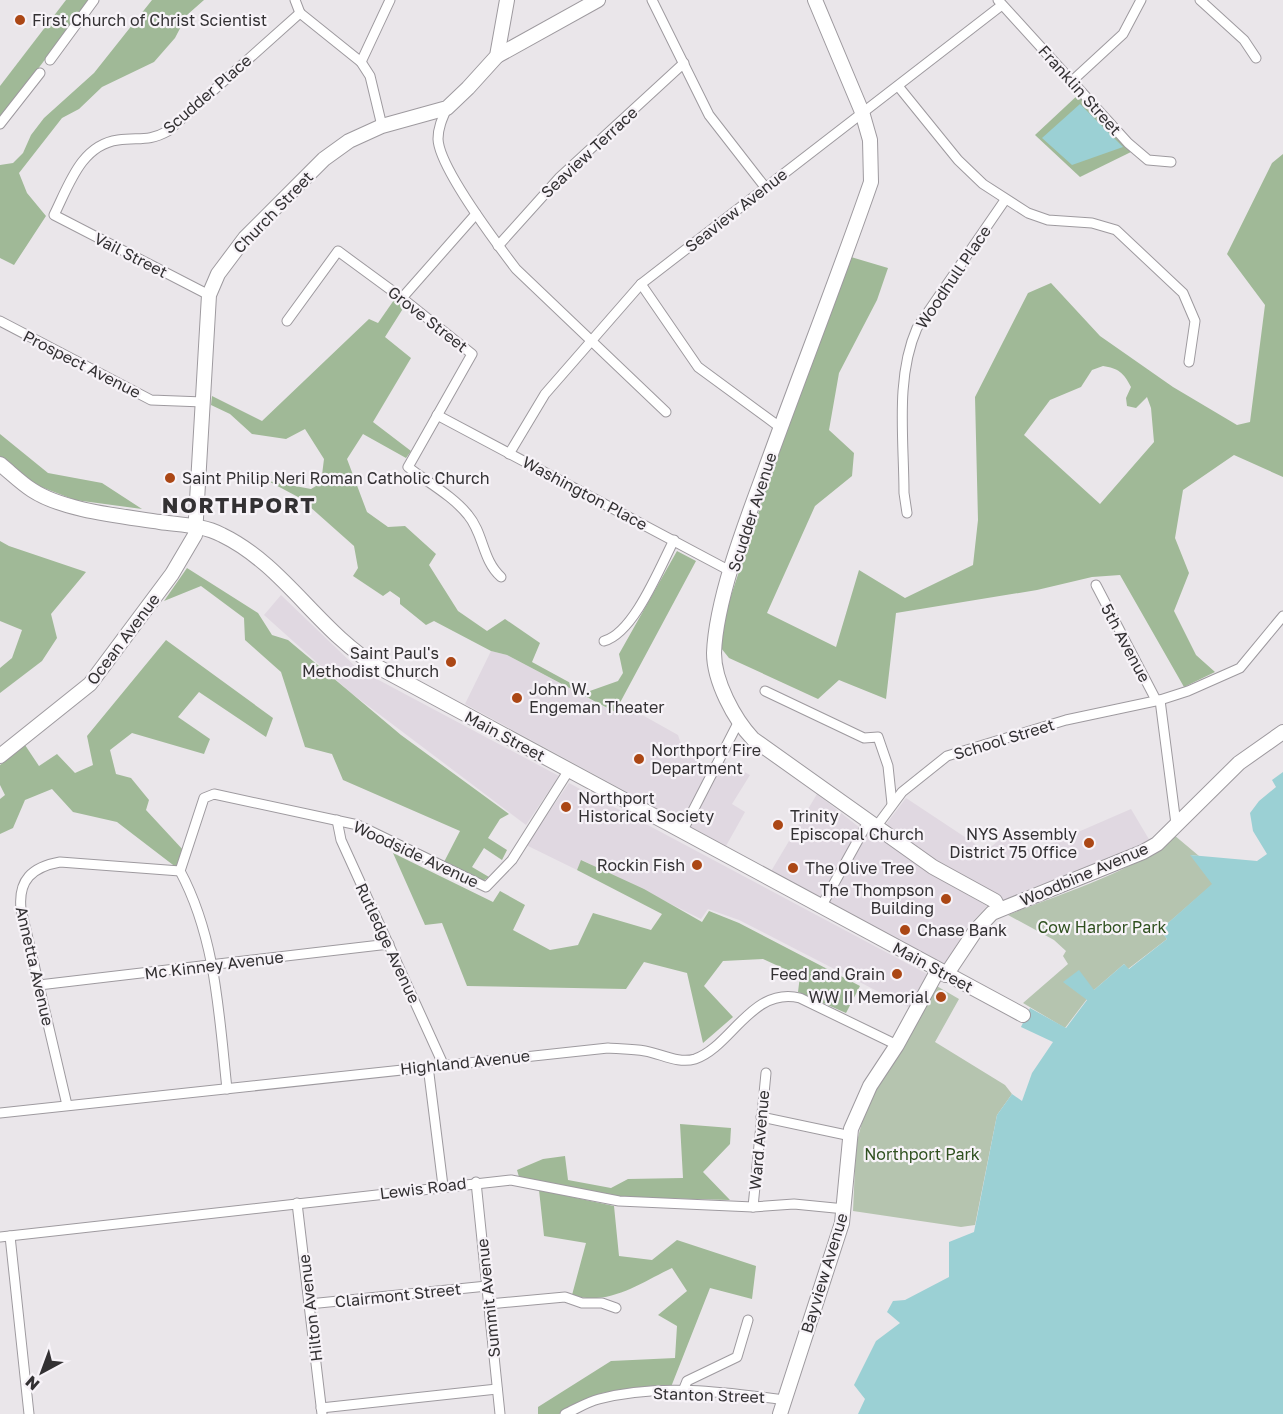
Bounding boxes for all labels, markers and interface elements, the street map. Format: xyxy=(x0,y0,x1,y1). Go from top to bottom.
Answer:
place label: First Church of Christ Scientist xyxy=(32,10,267,30)
marker: First Church of Christ Scientist xyxy=(13,13,27,27)
street label: Franklin Street xyxy=(1034,41,1126,139)
street label: Scudder Place xyxy=(159,50,255,138)
street label: Seaview Terrace xyxy=(537,102,641,202)
street label: Seaview Avenue xyxy=(681,164,791,256)
street label: Church Street xyxy=(229,167,317,257)
street label: Woodhull Place xyxy=(911,222,995,332)
street label: Vail Street xyxy=(91,228,171,282)
street label: Grove Street xyxy=(384,282,472,356)
street label: Prospect Avenue xyxy=(20,326,144,402)
street label: Scudder Avenue xyxy=(723,450,781,574)
street label: Washington Place xyxy=(519,452,651,534)
place label: Saint Philip Neri Roman Catholic Church xyxy=(182,468,490,488)
marker: Saint Philip Neri Roman Catholic Church xyxy=(163,471,177,485)
district label: NORTHPORT xyxy=(162,491,316,518)
street label: Ocean Avenue xyxy=(82,589,164,689)
street label: 5th Avenue xyxy=(1097,600,1155,686)
place label: Saint Paul's Methodist Church xyxy=(302,643,439,681)
marker: Saint Paul's Methodist Church xyxy=(444,655,458,669)
place label: John W. Engeman Theater xyxy=(529,679,665,717)
marker: John W. Engeman Theater xyxy=(510,691,524,705)
street label: Main Street xyxy=(461,706,549,766)
street label: School Street xyxy=(951,714,1057,764)
place label: Northport Fire Department xyxy=(651,740,761,778)
marker: Northport Fire Department xyxy=(632,752,646,766)
place label: Northport Historical Society xyxy=(578,788,714,826)
marker: Northport Historical Society xyxy=(559,800,573,814)
place label: Trinity Episcopal Church xyxy=(790,806,924,844)
street label: Woodside Avenue xyxy=(350,816,482,892)
marker: Trinity Episcopal Church xyxy=(771,818,785,832)
place label: NYS Assembly District 75 Office xyxy=(949,824,1077,862)
marker: NYS Assembly District 75 Office xyxy=(1082,836,1096,850)
street label: Woodbine Avenue xyxy=(1017,838,1151,910)
place label: Rockin Fish xyxy=(597,855,685,875)
marker: Rockin Fish xyxy=(690,858,704,872)
place label: The Olive Tree xyxy=(805,858,914,878)
marker: The Olive Tree xyxy=(786,861,800,875)
street label: Rutledge Avenue xyxy=(351,880,425,1006)
place label: The Thompson Building xyxy=(820,880,934,918)
marker: The Thompson Building xyxy=(939,892,953,906)
street label: Annetta Avenue xyxy=(12,904,58,1028)
park label: Cow Harbor Park xyxy=(1037,917,1167,937)
place label: Chase Bank xyxy=(917,920,1007,940)
marker: Chase Bank xyxy=(898,923,912,937)
street label: Main Street xyxy=(889,937,977,997)
street label: Mc Kinney Avenue xyxy=(143,947,285,983)
place label: Feed and Grain xyxy=(770,964,885,984)
marker: Feed and Grain xyxy=(890,967,904,981)
place label: WW II Memorial xyxy=(808,987,929,1007)
marker: WW II Memorial xyxy=(934,990,948,1004)
street label: Highland Avenue xyxy=(399,1045,531,1079)
street label: Ward Avenue xyxy=(745,1089,773,1191)
park label: Northport Park xyxy=(864,1144,980,1164)
street label: Lewis Road xyxy=(379,1173,467,1203)
street label: Bayview Avenue xyxy=(796,1210,852,1336)
street label: Summit Avenue xyxy=(472,1238,504,1358)
street label: Hilton Avenue xyxy=(294,1253,326,1363)
street label: Clairmont Street xyxy=(334,1278,462,1312)
north arrow xyxy=(12,1342,72,1402)
text: N xyxy=(21,1372,43,1395)
street label: Stanton Street xyxy=(653,1383,765,1407)

